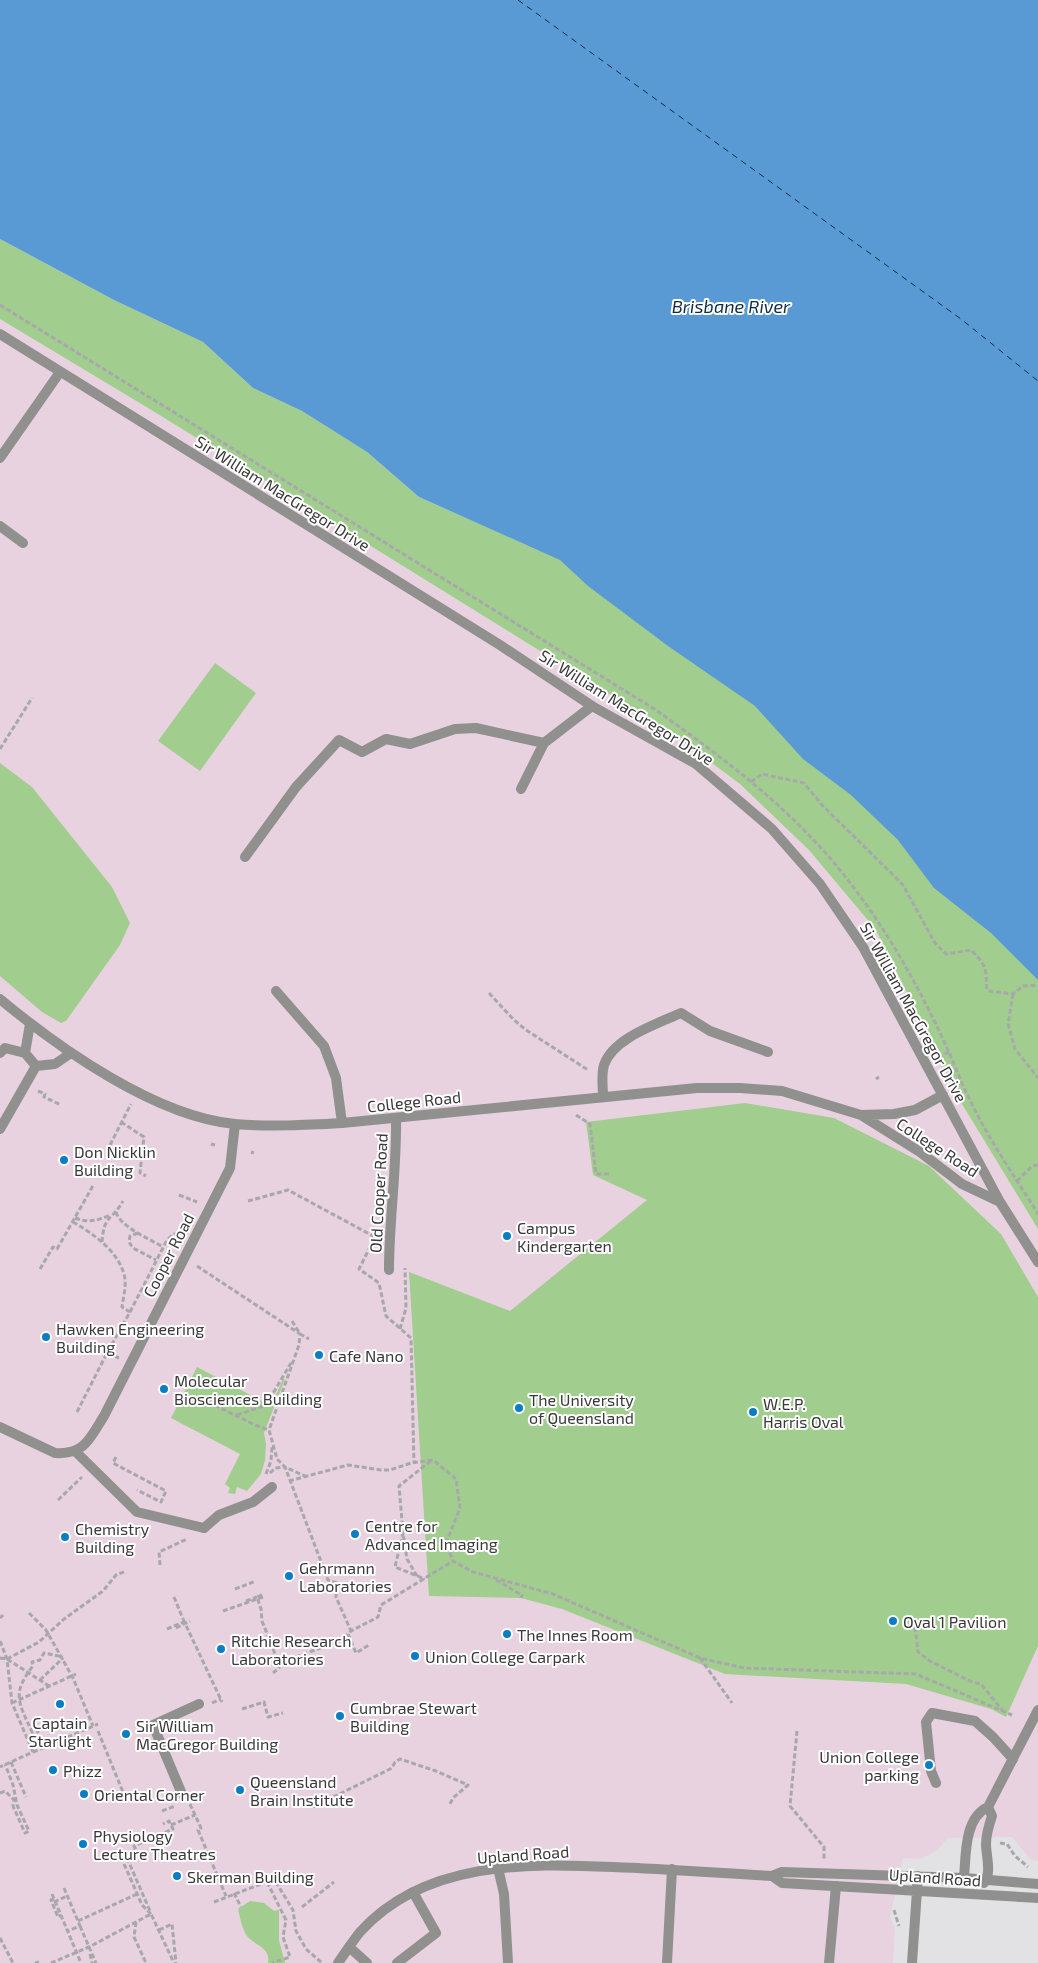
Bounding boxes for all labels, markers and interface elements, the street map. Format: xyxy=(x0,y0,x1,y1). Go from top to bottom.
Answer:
water label: Brisbane River xyxy=(672,295,791,317)
street label: Sir William MacGregor Drive xyxy=(192,431,374,555)
street label: Sir William MacGregor Drive xyxy=(536,645,718,769)
street label: Sir William MacGregor Drive xyxy=(857,919,971,1105)
street label: College Road xyxy=(366,1087,462,1115)
street label: College Road xyxy=(893,1113,983,1181)
street label: Old Cooper Road xyxy=(365,1133,391,1253)
place label: Don Nicklin Building xyxy=(74,1142,156,1179)
marker: Don Nicklin Building xyxy=(58,1154,70,1166)
street label: Cooper Road xyxy=(139,1210,197,1300)
place label: Campus Kindergarten xyxy=(517,1218,612,1255)
marker: Campus Kindergarten xyxy=(501,1230,513,1242)
place label: Hawken Engineering Building xyxy=(56,1319,204,1356)
marker: Hawken Engineering Building xyxy=(40,1331,52,1343)
place label: Cafe Nano xyxy=(329,1346,403,1365)
marker: Cafe Nano xyxy=(313,1349,325,1361)
place label: Molecular Biosciences Building xyxy=(174,1371,322,1408)
marker: Molecular Biosciences Building xyxy=(158,1383,170,1395)
place label: The University of Queensland xyxy=(529,1390,634,1428)
place label: W.E.P. Harris Oval xyxy=(763,1394,844,1431)
marker: The University of Queensland xyxy=(513,1402,525,1414)
marker: W.E.P. Harris Oval xyxy=(747,1406,759,1418)
place label: Centre for Advanced Imaging xyxy=(365,1516,498,1553)
place label: Chemistry Building xyxy=(75,1519,150,1556)
marker: Centre for Advanced Imaging xyxy=(349,1528,361,1540)
marker: Chemistry Building xyxy=(59,1531,71,1543)
place label: Gehrmann Laboratories xyxy=(299,1558,392,1595)
marker: Gehrmann Laboratories xyxy=(283,1570,295,1582)
place label: Oval 1 Pavilion xyxy=(903,1612,1006,1631)
marker: Oval 1 Pavilion xyxy=(887,1615,899,1627)
place label: The Innes Room xyxy=(517,1625,633,1644)
marker: The Innes Room xyxy=(501,1628,513,1640)
place label: Ritchie Research Laboratories xyxy=(231,1631,351,1668)
marker: Ritchie Research Laboratories xyxy=(215,1643,227,1655)
place label: Union College Carpark xyxy=(425,1647,585,1666)
marker: Union College Carpark xyxy=(409,1650,421,1662)
marker: Captain Starlight xyxy=(54,1698,66,1710)
place label: Cumbrae Stewart Building xyxy=(350,1698,477,1735)
marker: Cumbrae Stewart Building xyxy=(334,1710,346,1722)
place label: Captain Starlight xyxy=(28,1713,92,1750)
place label: Sir William MacGregor Building xyxy=(136,1716,278,1753)
marker: Sir William MacGregor Building xyxy=(120,1728,132,1740)
place label: Union College parking xyxy=(819,1747,919,1784)
marker: Union College parking xyxy=(923,1759,935,1771)
place label: Phizz xyxy=(63,1761,102,1780)
marker: Phizz xyxy=(47,1764,59,1776)
place label: Queensland Brain Institute xyxy=(250,1772,354,1809)
marker: Queensland Brain Institute xyxy=(234,1784,246,1796)
place label: Oriental Corner xyxy=(94,1785,205,1804)
marker: Oriental Corner xyxy=(78,1788,90,1800)
place label: Physiology Lecture Theatres xyxy=(93,1826,216,1863)
marker: Physiology Lecture Theatres xyxy=(77,1838,89,1850)
street label: Upland Road xyxy=(476,1841,570,1867)
street label: Upland Road xyxy=(888,1864,982,1890)
place label: Skerman Building xyxy=(187,1867,314,1886)
marker: Skerman Building xyxy=(171,1870,183,1882)

